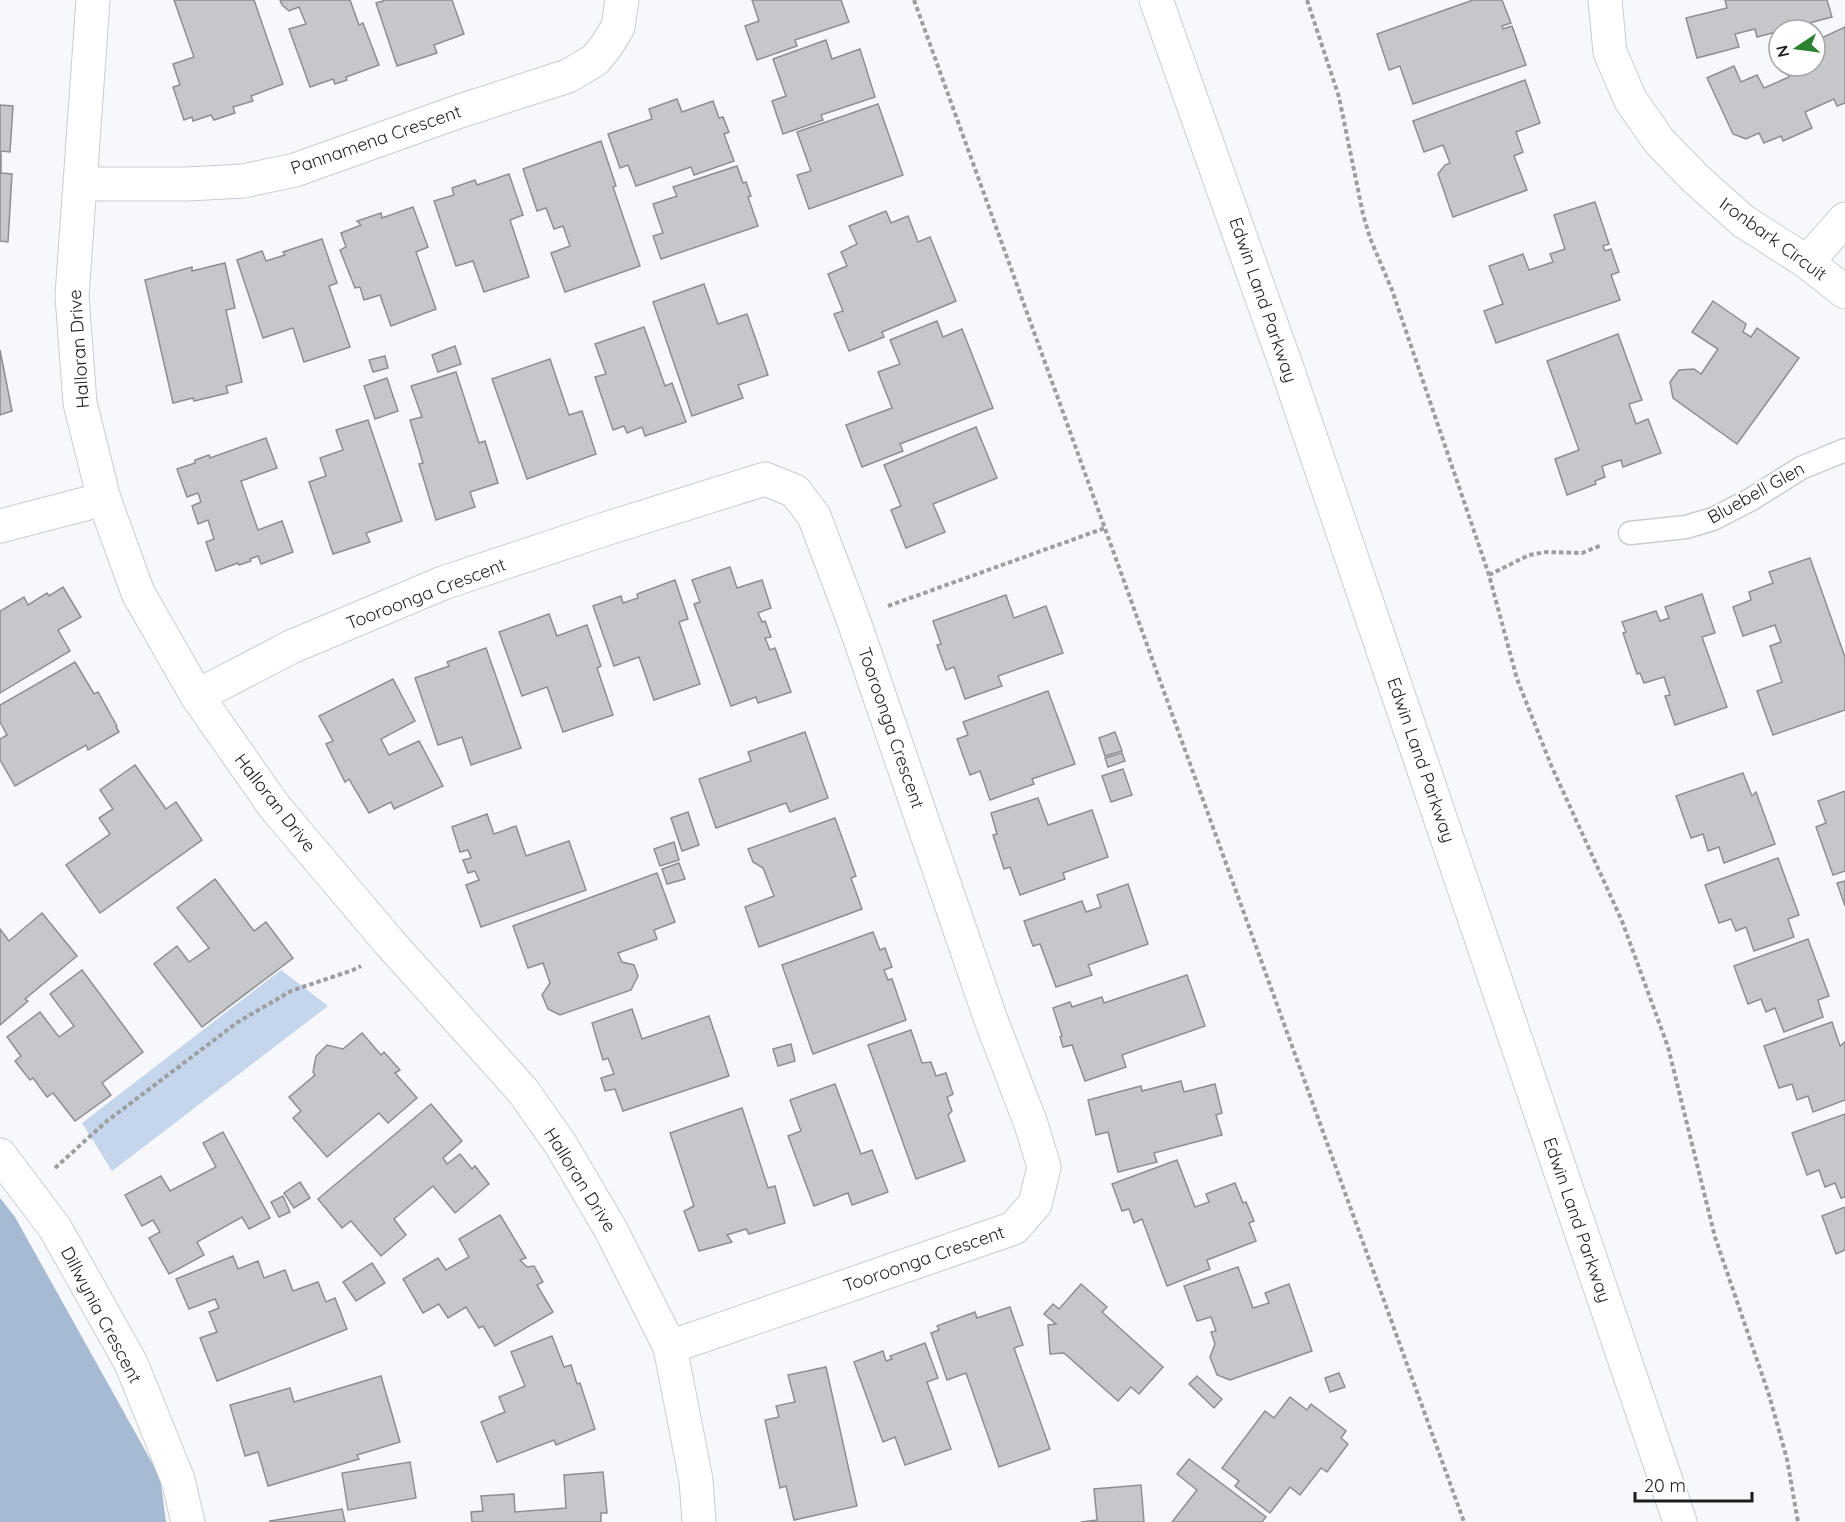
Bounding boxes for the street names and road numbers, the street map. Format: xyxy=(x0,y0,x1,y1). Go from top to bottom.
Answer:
street label: Pannamena Crescent xyxy=(287,100,464,180)
street label: Ironbark Circuit xyxy=(1715,192,1832,285)
street label: Edwin Land Parkway xyxy=(1224,214,1303,386)
street label: Halloran Drive xyxy=(63,289,94,409)
street label: Bluebell Glen xyxy=(1703,456,1808,529)
street label: Tooroonga Crescent xyxy=(343,553,509,635)
street label: Tooroonga Crescent xyxy=(853,644,930,811)
street label: Edwin Land Parkway xyxy=(1382,674,1461,846)
street label: Halloran Drive xyxy=(230,749,321,857)
street label: Halloran Drive xyxy=(539,1123,622,1236)
street label: Edwin Land Parkway xyxy=(1538,1134,1617,1306)
street label: Tooroonga Crescent xyxy=(840,1220,1007,1297)
street label: Dillwynia Crescent xyxy=(56,1242,147,1387)

